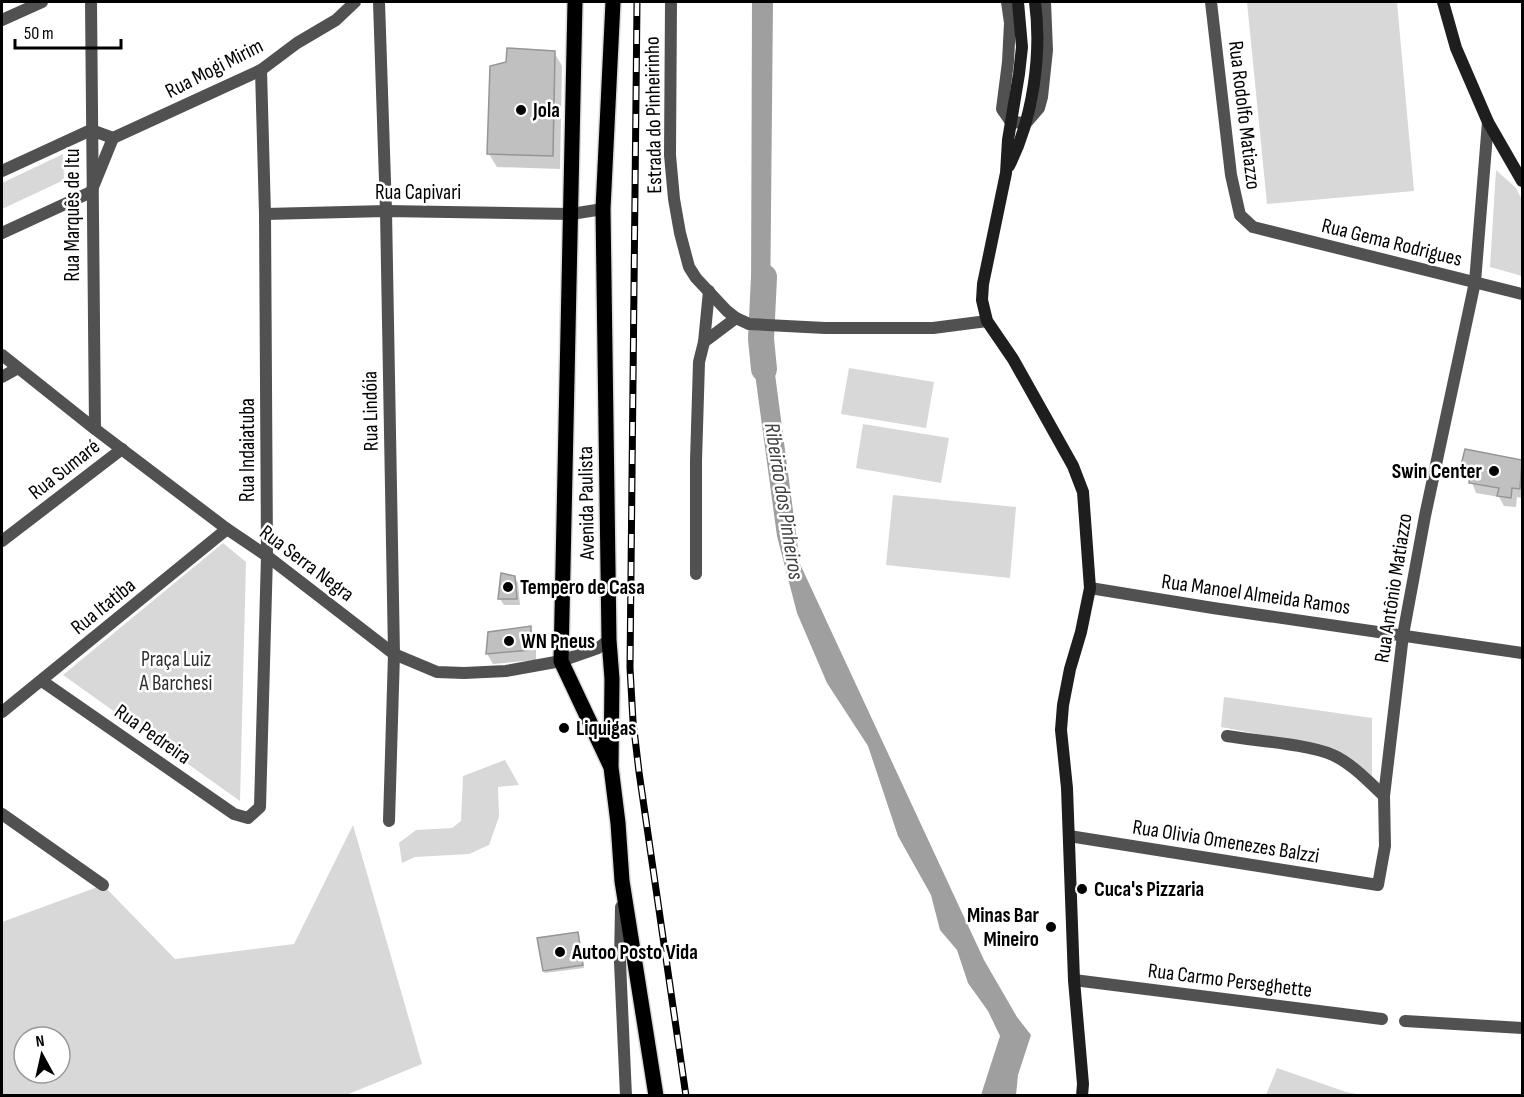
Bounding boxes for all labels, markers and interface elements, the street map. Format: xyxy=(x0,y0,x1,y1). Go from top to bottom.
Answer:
scale bar xyxy=(15,12,122,50)
text: 50 m xyxy=(24,23,54,44)
street label: Rua Mogi Mirim xyxy=(161,33,267,104)
street label: Estrada do Pinheirinho xyxy=(640,36,667,194)
street label: Rua Rodolfo Matiazzo xyxy=(1223,39,1266,191)
place label: Jola xyxy=(532,98,560,123)
marker: Jola xyxy=(514,103,528,117)
street label: Rua Marquês de Itu xyxy=(60,149,85,281)
street label: Rua Capivari xyxy=(375,180,461,205)
street label: Rua Gema Rodrigues xyxy=(1319,213,1465,272)
street label: Rua Lindóia xyxy=(357,371,384,451)
street label: Rua Indaiatuba xyxy=(235,398,260,502)
water label: Ribeirão dos Pinheiros xyxy=(758,421,809,582)
street label: Rua Sumaré xyxy=(24,434,105,505)
street label: Avenida Paulista xyxy=(573,446,600,561)
place label: Swin Center xyxy=(1392,459,1483,484)
marker: Swin Center xyxy=(1487,464,1501,478)
street label: Rua Antônio Matiazzo xyxy=(1369,512,1418,664)
street label: Rua Serra Negra xyxy=(255,520,359,607)
street label: Rua Manoel Almeida Ramos xyxy=(1160,569,1352,620)
street label: Rua Itatiba xyxy=(66,573,141,640)
place label: Tempero de Casa xyxy=(520,575,645,600)
marker: Tempero de Casa xyxy=(501,580,515,594)
place label: WN Pneus xyxy=(521,629,595,654)
marker: WN Pneus xyxy=(502,634,516,648)
park label: Praça Luiz A Barchesi xyxy=(139,647,212,696)
street label: Rua Pedreira xyxy=(110,699,196,770)
place label: Liquigas xyxy=(576,716,636,741)
marker: Liquigas xyxy=(557,721,571,735)
street label: Rua Olivia Omenezes Balzzi xyxy=(1131,814,1321,869)
place label: Cuca's Pizzaria xyxy=(1094,877,1204,902)
marker: Cuca's Pizzaria xyxy=(1075,882,1089,896)
place label: Minas Bar Mineiro xyxy=(967,903,1040,952)
marker: Minas Bar Mineiro xyxy=(1044,920,1058,934)
place label: Autoo Posto Vida xyxy=(571,940,698,965)
marker: Autoo Posto Vida xyxy=(553,945,567,959)
street label: Rua Carmo Perseghette xyxy=(1146,958,1313,1003)
north arrow xyxy=(12,1025,72,1085)
text: N xyxy=(35,1032,46,1052)

